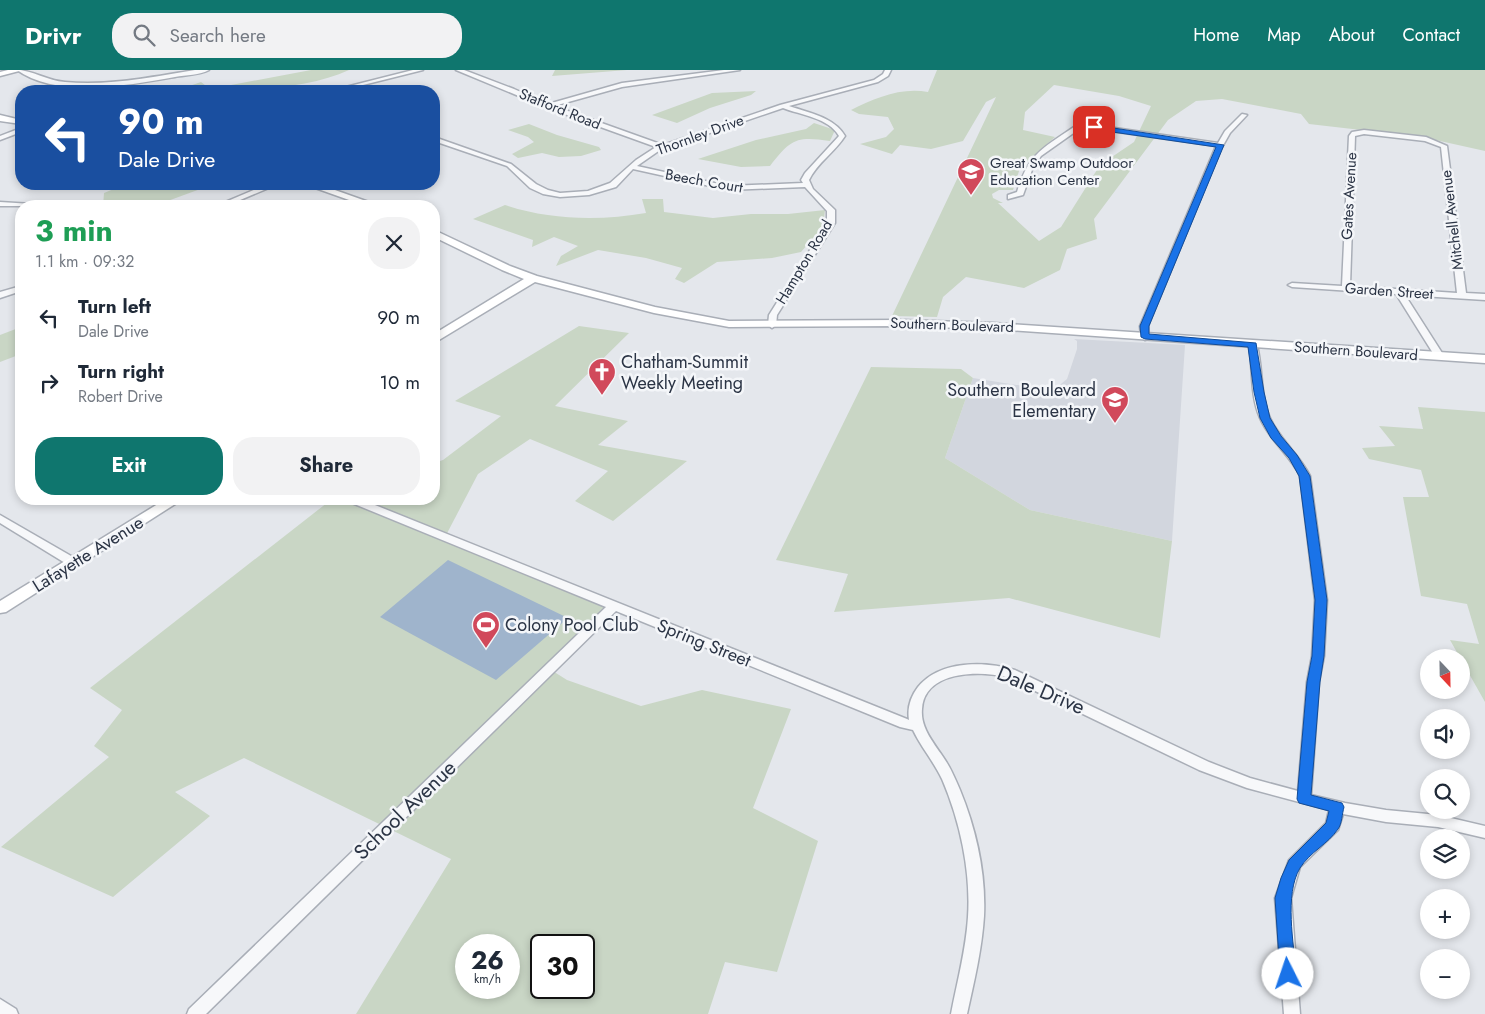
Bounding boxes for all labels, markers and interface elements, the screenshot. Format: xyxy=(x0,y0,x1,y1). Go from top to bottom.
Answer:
search box xyxy=(112,13,462,58)
text: Drivr xyxy=(25,18,82,53)
icon: search xyxy=(130,21,158,49)
text: Search here xyxy=(170,22,266,49)
text: Home xyxy=(1193,22,1239,48)
text: Map xyxy=(1267,22,1301,48)
text: About xyxy=(1329,22,1374,48)
text: Contact xyxy=(1402,22,1460,48)
street label: Stafford Road xyxy=(516,83,604,135)
text: 90 m xyxy=(118,97,204,147)
icon: left xyxy=(35,105,100,170)
pin xyxy=(1073,106,1115,148)
street label: Thornley Drive xyxy=(653,109,747,161)
icon: arrive xyxy=(1080,113,1108,141)
text: Dale Drive xyxy=(118,143,215,175)
street label: Gates Avenue xyxy=(1336,151,1362,240)
place label: Great Swamp Outdoor Education Center xyxy=(990,152,1134,191)
school or university icon: Great Swamp Outdoor Education Center xyxy=(956,157,986,196)
street label: Beech Court xyxy=(663,163,745,199)
street label: Mitchell Avenue xyxy=(1435,168,1469,271)
text: 3 min xyxy=(35,209,113,252)
street label: Hampton Road xyxy=(770,216,838,308)
button: close xyxy=(368,217,420,269)
text: 1.1 km · 09:32 xyxy=(35,250,134,273)
street label: Garden Street xyxy=(1344,277,1434,305)
text: Turn left xyxy=(78,293,151,320)
icon: left xyxy=(35,304,63,332)
text: 90 m xyxy=(377,304,420,331)
street label: Southern Boulevard xyxy=(890,312,1014,338)
text: Dale Drive xyxy=(78,320,149,343)
street label: Southern Boulevard xyxy=(1293,336,1419,366)
place label: Chatham-Summit Weekly Meeting xyxy=(621,349,749,396)
church icon: Chatham-Summit Weekly Meeting xyxy=(587,357,617,396)
text: Turn right xyxy=(78,358,164,385)
icon: right xyxy=(35,369,63,397)
text: 10 m xyxy=(380,369,420,396)
place label: Southern Boulevard Elementary xyxy=(947,377,1096,424)
text: Robert Drive xyxy=(78,385,163,408)
school or university icon: Southern Boulevard Elementary xyxy=(1100,385,1130,424)
button: Exit xyxy=(35,437,223,495)
button: Share xyxy=(233,437,420,495)
street label: Lafayette Avenue xyxy=(27,509,149,599)
sports icon: Colony Pool Club xyxy=(471,610,501,649)
place label: Colony Pool Club xyxy=(505,612,639,638)
street label: Spring Street xyxy=(653,612,755,674)
north arrow xyxy=(1420,649,1470,699)
map controls xyxy=(1420,649,1470,999)
street label: Dale Drive xyxy=(992,658,1090,722)
button: sound xyxy=(1420,709,1470,759)
street label: School Avenue xyxy=(347,753,463,867)
button: search xyxy=(1420,769,1470,819)
button: layers xyxy=(1420,829,1470,879)
button: + xyxy=(1420,889,1470,939)
speed limit sign: 30 xyxy=(530,934,595,999)
text: 26 xyxy=(471,942,504,978)
position arrow xyxy=(1261,947,1313,999)
button: − xyxy=(1420,949,1470,999)
text: km/h xyxy=(474,970,501,988)

